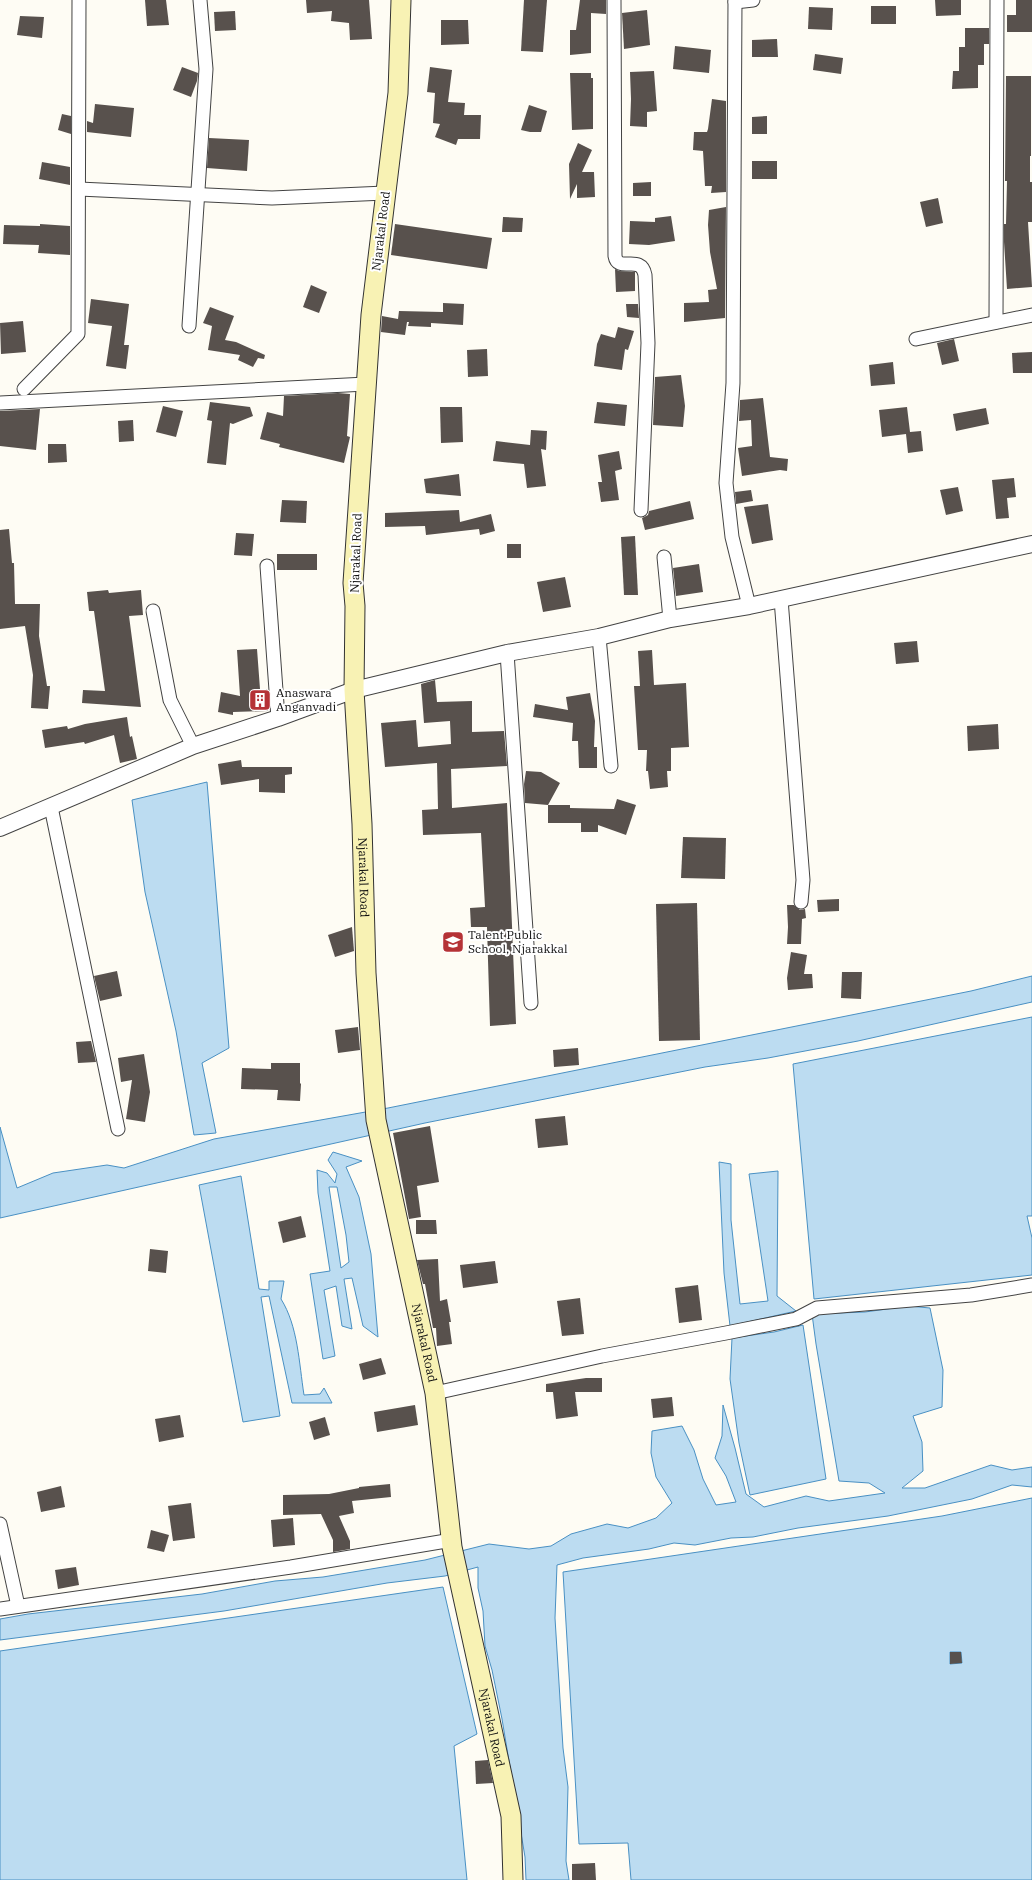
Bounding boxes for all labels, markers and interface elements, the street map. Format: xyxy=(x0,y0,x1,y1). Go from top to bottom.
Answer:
street label: Njarakal Road xyxy=(368,190,393,272)
street label: Njarakal Road xyxy=(347,513,364,593)
place label: Anaswara Anganvadi xyxy=(276,685,337,714)
building icon: Anaswara Anganvadi xyxy=(247,687,273,713)
street label: Njarakal Road xyxy=(355,837,373,918)
place label: Talent Public School, Njarakkal xyxy=(468,927,568,956)
school or university icon: Talent Public School, Njarakkal xyxy=(440,929,466,955)
street label: Njarakal Road xyxy=(409,1302,440,1383)
street label: Njarakal Road xyxy=(476,1687,508,1768)

